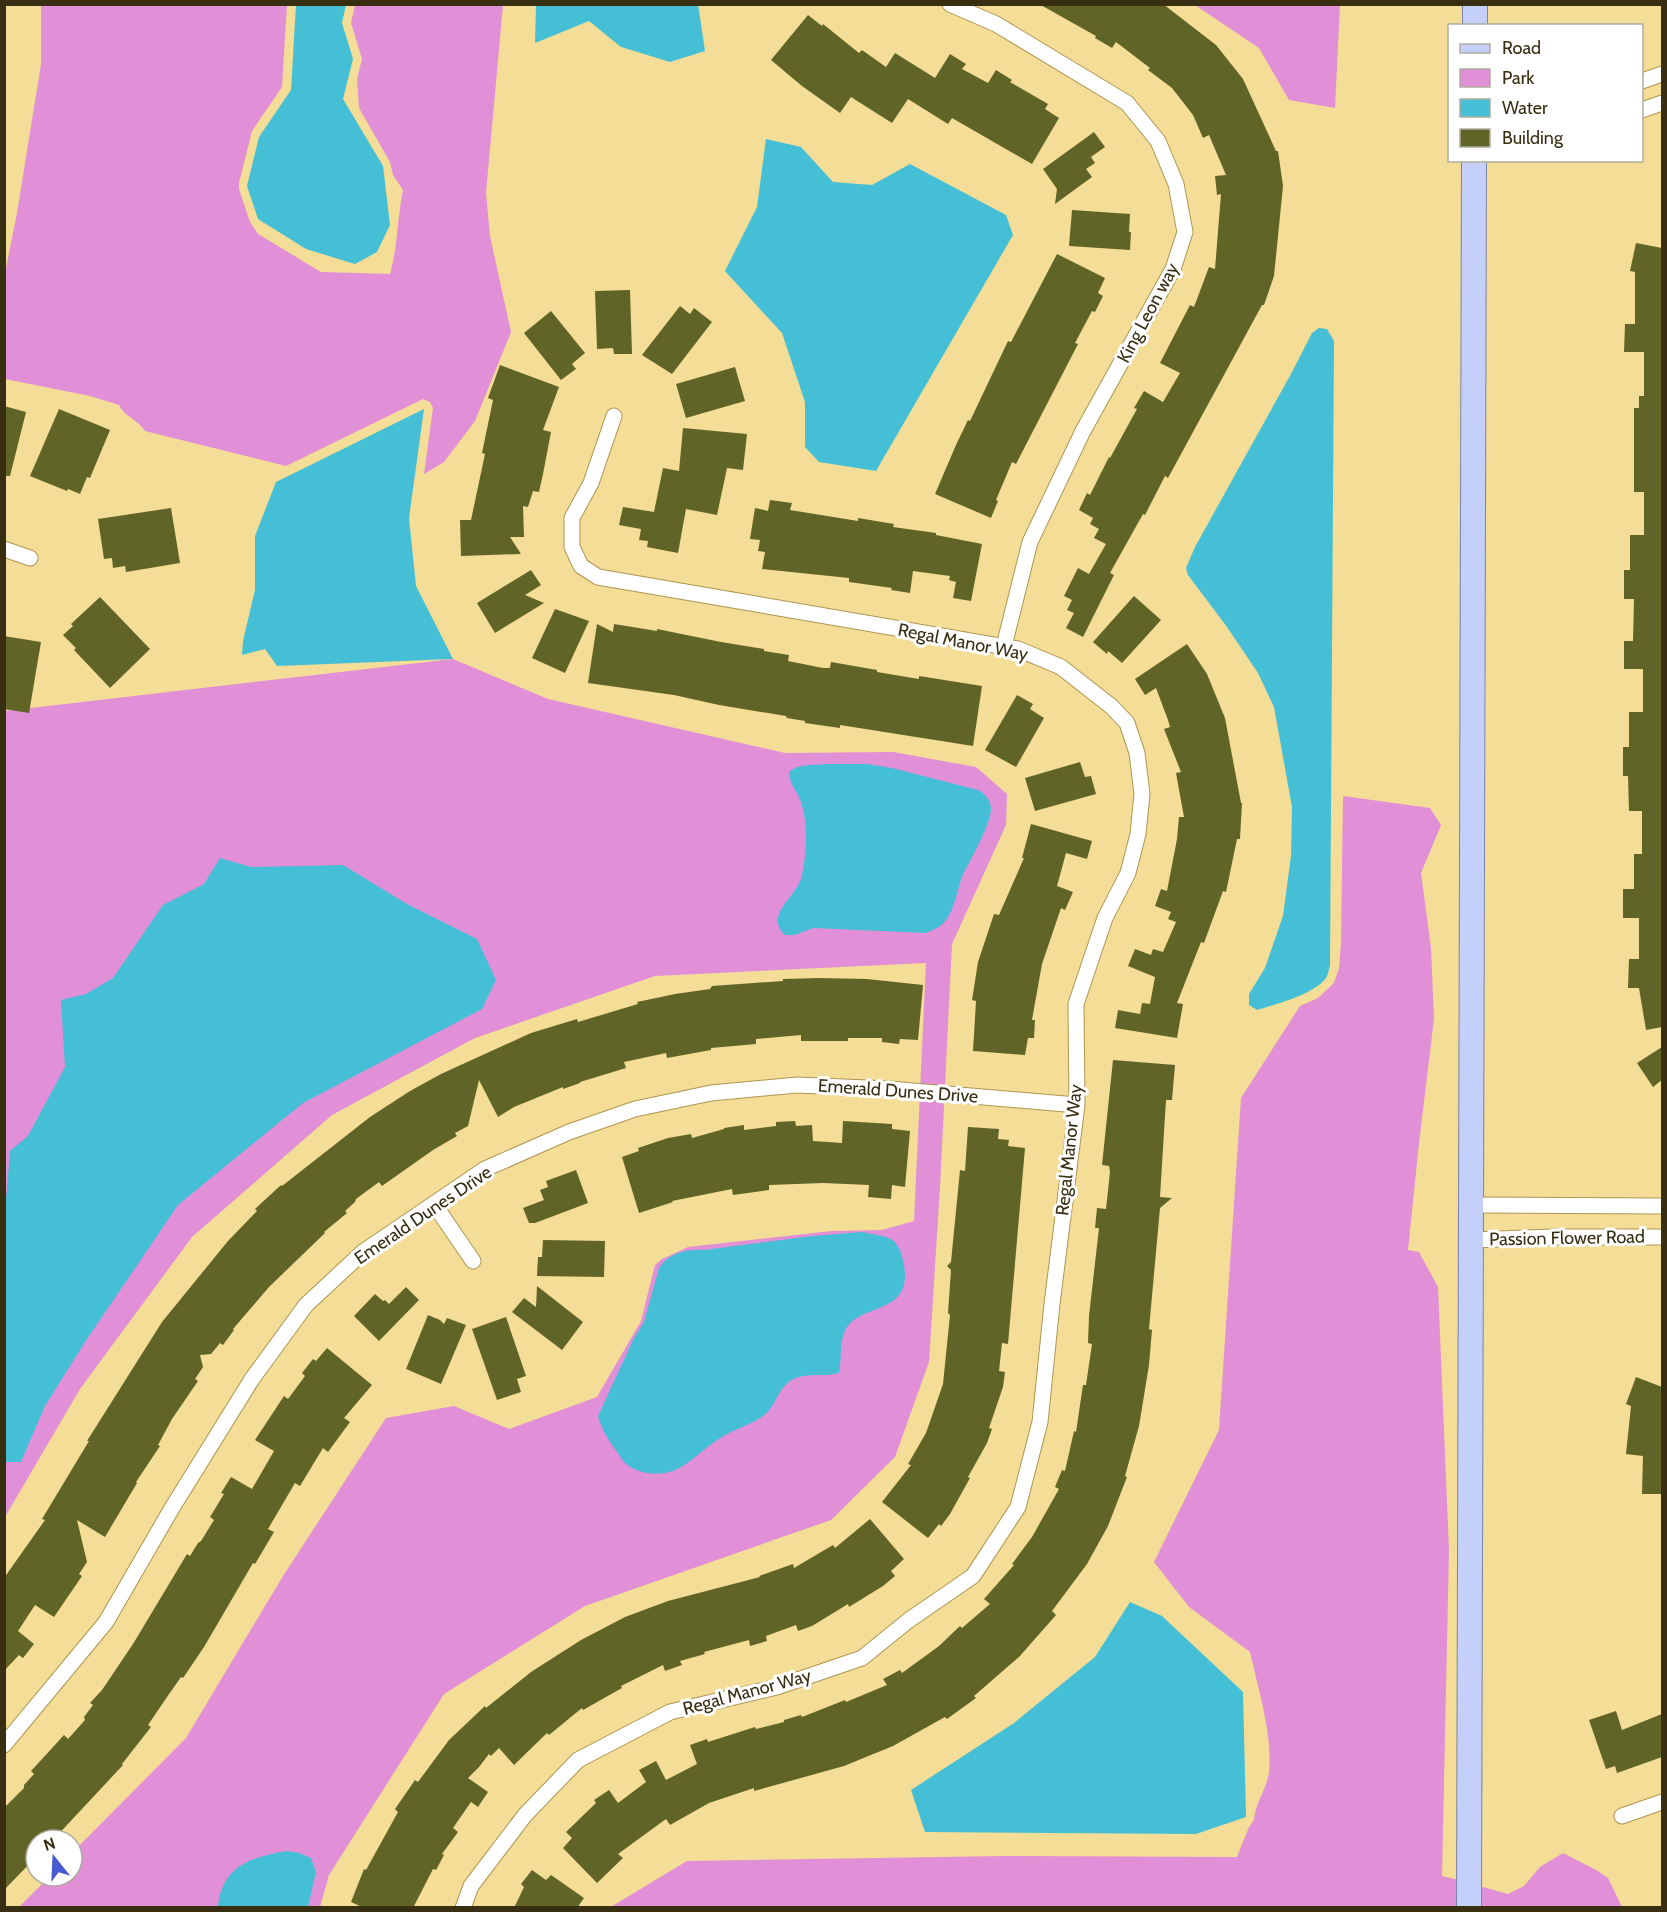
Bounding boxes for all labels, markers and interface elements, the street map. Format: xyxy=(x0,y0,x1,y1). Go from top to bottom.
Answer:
legend xyxy=(1448,24,1643,162)
text: Road xyxy=(1502,37,1541,59)
text: Park xyxy=(1502,67,1535,89)
text: Water xyxy=(1502,97,1548,119)
text: Building xyxy=(1502,127,1564,149)
street label: King Leon way xyxy=(1112,259,1184,367)
street label: Regal Manor Way xyxy=(896,619,1030,665)
street label: Emerald Dunes Drive xyxy=(817,1074,979,1108)
street label: Regal Manor Way xyxy=(1051,1083,1087,1217)
street label: Emerald Dunes Drive xyxy=(350,1161,496,1269)
street label: Passion Flower Road xyxy=(1489,1226,1645,1250)
street label: Regal Manor Way xyxy=(680,1664,814,1720)
north arrow xyxy=(24,1828,84,1888)
text: N xyxy=(41,1833,58,1855)

